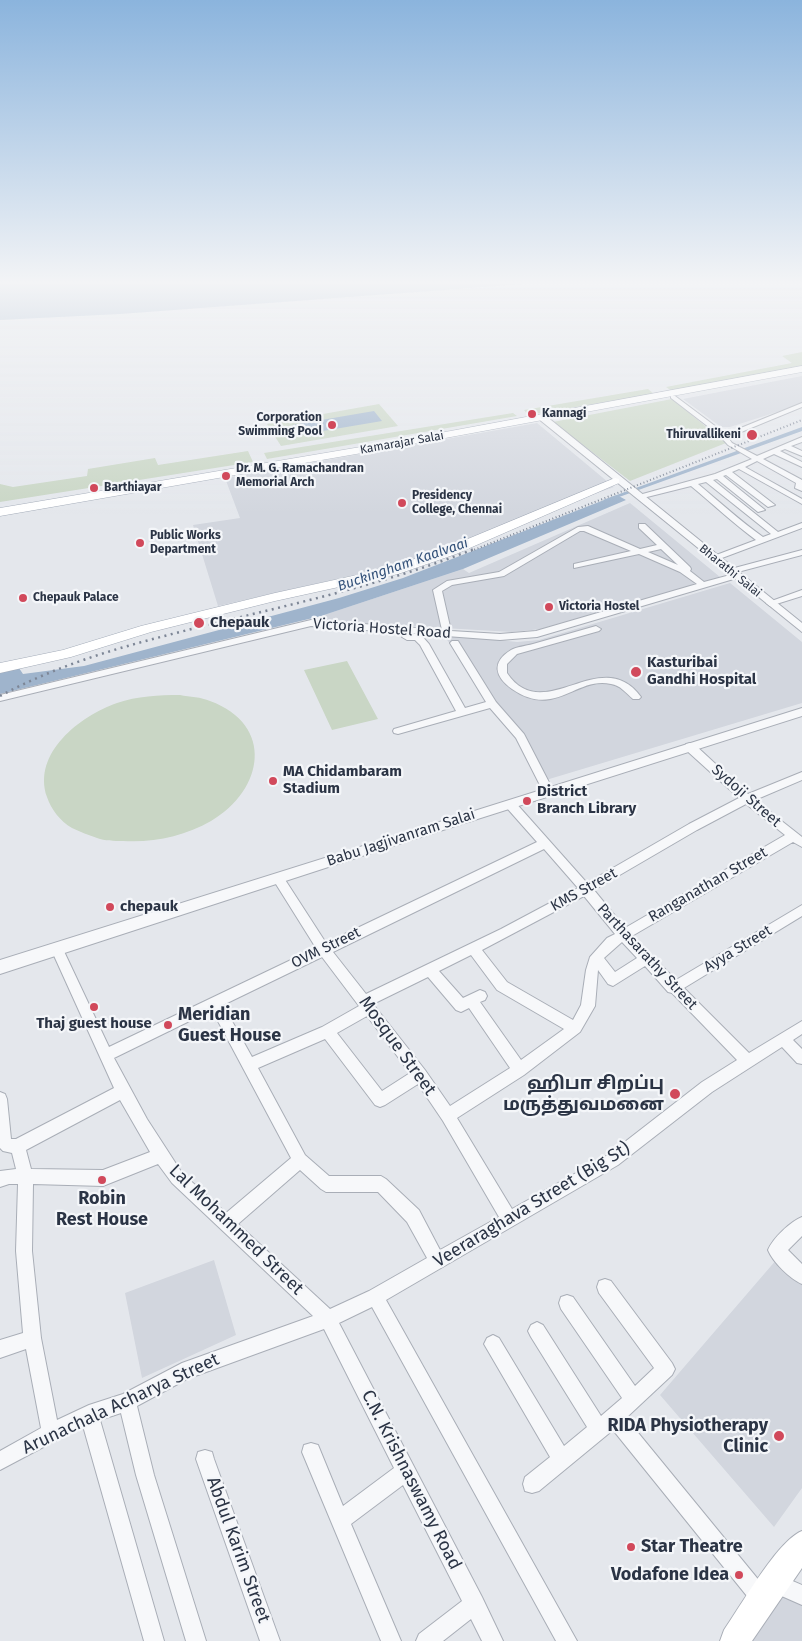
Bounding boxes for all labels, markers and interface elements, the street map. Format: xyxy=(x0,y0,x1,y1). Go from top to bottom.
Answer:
place label: Kannagi xyxy=(542,407,586,421)
marker: Kannagi xyxy=(526,408,538,420)
place label: Corporation Swimming Pool xyxy=(238,411,322,439)
marker: Corporation Swimming Pool xyxy=(326,419,338,431)
place label: Thiruvallikeni xyxy=(666,428,741,442)
marker: Thiruvallikeni xyxy=(745,428,759,442)
street label: Kamarajar Salai xyxy=(359,429,445,457)
place label: Dr. M. G. Ramachandran Memorial Arch xyxy=(236,462,364,490)
marker: Dr. M. G. Ramachandran Memorial Arch xyxy=(220,470,232,482)
place label: Barthiayar xyxy=(104,481,161,495)
marker: Barthiayar xyxy=(88,482,100,494)
place label: Presidency College, Chennai xyxy=(412,489,502,517)
marker: Presidency College, Chennai xyxy=(396,497,408,509)
place label: Public Works Department xyxy=(150,529,221,557)
water label: Buckingham Kaalvaai xyxy=(336,535,470,595)
marker: Public Works Department xyxy=(134,537,146,549)
street label: Bharathi Salai xyxy=(696,542,764,600)
place label: Chepauk Palace xyxy=(33,591,119,605)
marker: Chepauk Palace xyxy=(17,592,29,604)
place label: Victoria Hostel xyxy=(559,600,639,614)
marker: Victoria Hostel xyxy=(543,601,555,613)
place label: Chepauk xyxy=(210,614,269,632)
street label: Victoria Hostel Road xyxy=(312,615,452,643)
marker: Chepauk xyxy=(192,616,206,630)
place label: Kasturibai Gandhi Hospital xyxy=(647,654,756,689)
marker: Kasturibai Gandhi Hospital xyxy=(629,665,643,679)
street label: Sydoji Street xyxy=(708,761,784,831)
place label: MA Chidambaram Stadium xyxy=(283,763,402,798)
marker: MA Chidambaram Stadium xyxy=(267,775,279,787)
place label: District Branch Library xyxy=(537,783,636,818)
marker: District Branch Library xyxy=(521,795,533,807)
street label: Babu Jagjivanram Salai xyxy=(325,805,477,871)
street label: Ranganathan Street xyxy=(645,844,771,926)
street label: KMS Street xyxy=(548,864,620,916)
place label: chepauk xyxy=(120,898,178,916)
street label: Parthasarathy Street xyxy=(593,900,701,1014)
marker: chepauk xyxy=(104,901,116,913)
street label: Ayya Street xyxy=(701,922,775,976)
street label: OVM Street xyxy=(288,923,364,973)
street label: Mosque Street xyxy=(354,992,440,1100)
marker: Thaj guest house xyxy=(88,1001,100,1013)
place label: Meridian Guest House xyxy=(178,1004,281,1046)
place label: Thaj guest house xyxy=(36,1015,152,1033)
marker: Meridian Guest House xyxy=(162,1019,174,1031)
place label: ஹிபா சிறப்பு மருத்துவமனை xyxy=(503,1073,664,1116)
marker: ஹிபா சிறப்பு மருத்துவமனை xyxy=(668,1087,682,1101)
street label: Veeraraghava Street (Big St) xyxy=(430,1138,634,1272)
street label: Lal Mohammed Street xyxy=(164,1160,308,1300)
marker: Robin Rest House xyxy=(96,1174,108,1186)
place label: Robin Rest House xyxy=(56,1188,148,1230)
street label: Arunachala Acharya Street xyxy=(19,1349,223,1459)
street label: C.N. Krishnaswamy Road xyxy=(356,1387,466,1573)
place label: RIDA Physiotherapy Clinic xyxy=(607,1415,768,1458)
marker: RIDA Physiotherapy Clinic xyxy=(772,1429,786,1443)
street label: Abdul Karim Street xyxy=(202,1474,274,1626)
place label: Star Theatre xyxy=(641,1536,743,1558)
marker: Star Theatre xyxy=(625,1541,637,1553)
place label: Vodafone Idea xyxy=(611,1564,729,1586)
marker: Vodafone Idea xyxy=(733,1569,745,1581)

